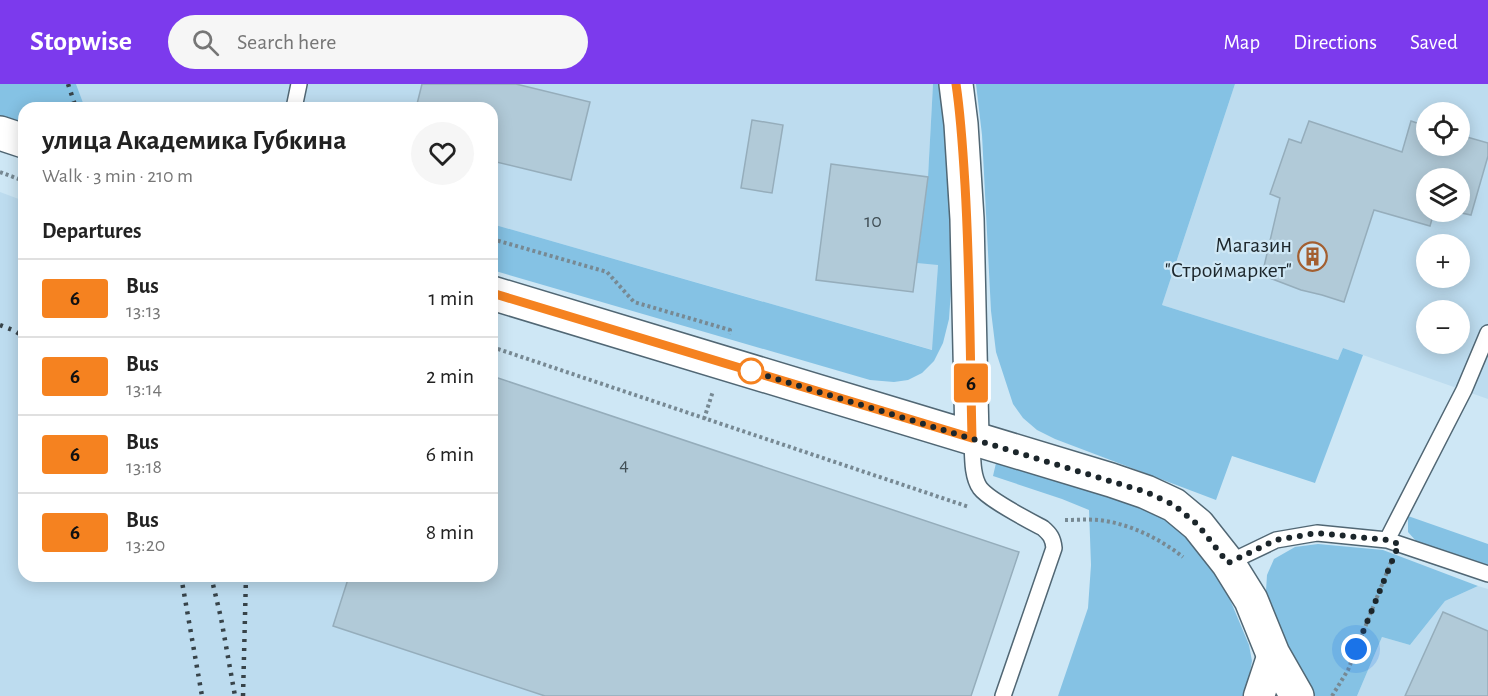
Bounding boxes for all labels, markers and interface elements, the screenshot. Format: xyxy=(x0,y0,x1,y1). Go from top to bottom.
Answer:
search box xyxy=(168,15,588,69)
icon: search xyxy=(189,26,222,59)
text: Stopwise xyxy=(30,28,132,56)
text: Search here xyxy=(237,31,337,53)
text: Map xyxy=(1224,32,1260,53)
text: Directions xyxy=(1293,32,1377,53)
text: Saved xyxy=(1410,32,1458,53)
map controls xyxy=(1416,102,1470,354)
button: locate xyxy=(1416,102,1470,156)
button: heart xyxy=(411,122,474,185)
text: улица Академика Губкина xyxy=(42,127,347,155)
text: Walk · 3 min · 210 m xyxy=(42,166,193,186)
button: layers xyxy=(1416,168,1470,222)
house number: 10 xyxy=(864,211,882,231)
text: Departures xyxy=(42,220,142,242)
place label: Магазин "Строймаркет" xyxy=(1165,234,1292,281)
button: + xyxy=(1416,234,1470,288)
building icon: Магазин "Строймаркет" xyxy=(1297,241,1329,273)
text: Bus xyxy=(126,275,159,297)
text: 1 min xyxy=(429,287,474,309)
text: 6 xyxy=(70,288,80,309)
button: − xyxy=(1416,300,1470,354)
text: 13:13 xyxy=(126,301,161,321)
text: Bus xyxy=(126,353,159,375)
unlabelled marker xyxy=(738,358,764,384)
line badge: 6 xyxy=(952,364,990,402)
text: 2 min xyxy=(426,365,474,387)
text: 6 xyxy=(70,366,80,387)
text: 6 xyxy=(966,373,976,394)
text: 13:14 xyxy=(126,379,162,399)
text: Bus xyxy=(126,431,159,453)
text: 6 min xyxy=(426,443,474,465)
text: 6 xyxy=(70,444,80,465)
house number: 4 xyxy=(619,455,629,475)
text: 13:18 xyxy=(126,457,162,477)
text: Bus xyxy=(126,509,159,531)
text: 8 min xyxy=(426,521,474,543)
text: 6 xyxy=(70,522,80,543)
text: 13:20 xyxy=(126,535,165,555)
your location xyxy=(1341,634,1371,664)

